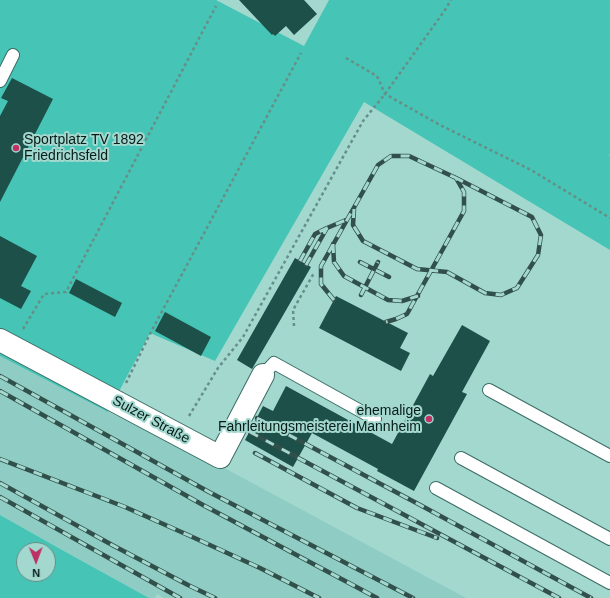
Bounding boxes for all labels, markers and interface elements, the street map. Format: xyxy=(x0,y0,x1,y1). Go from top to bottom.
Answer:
place label: Sportplatz TV 1892 Friedrichsfeld xyxy=(24,132,144,164)
marker: Sportplatz TV 1892 Friedrichsfeld xyxy=(11,143,21,153)
street label: Sulzer Straße xyxy=(109,392,193,448)
place label: ehemalige Fahrleitungsmeisterei Mannheim xyxy=(218,403,421,436)
marker: ehemalige Fahrleitungsmeisterei Mannheim xyxy=(424,414,434,424)
north arrow xyxy=(16,542,56,582)
text: N xyxy=(32,567,40,579)

